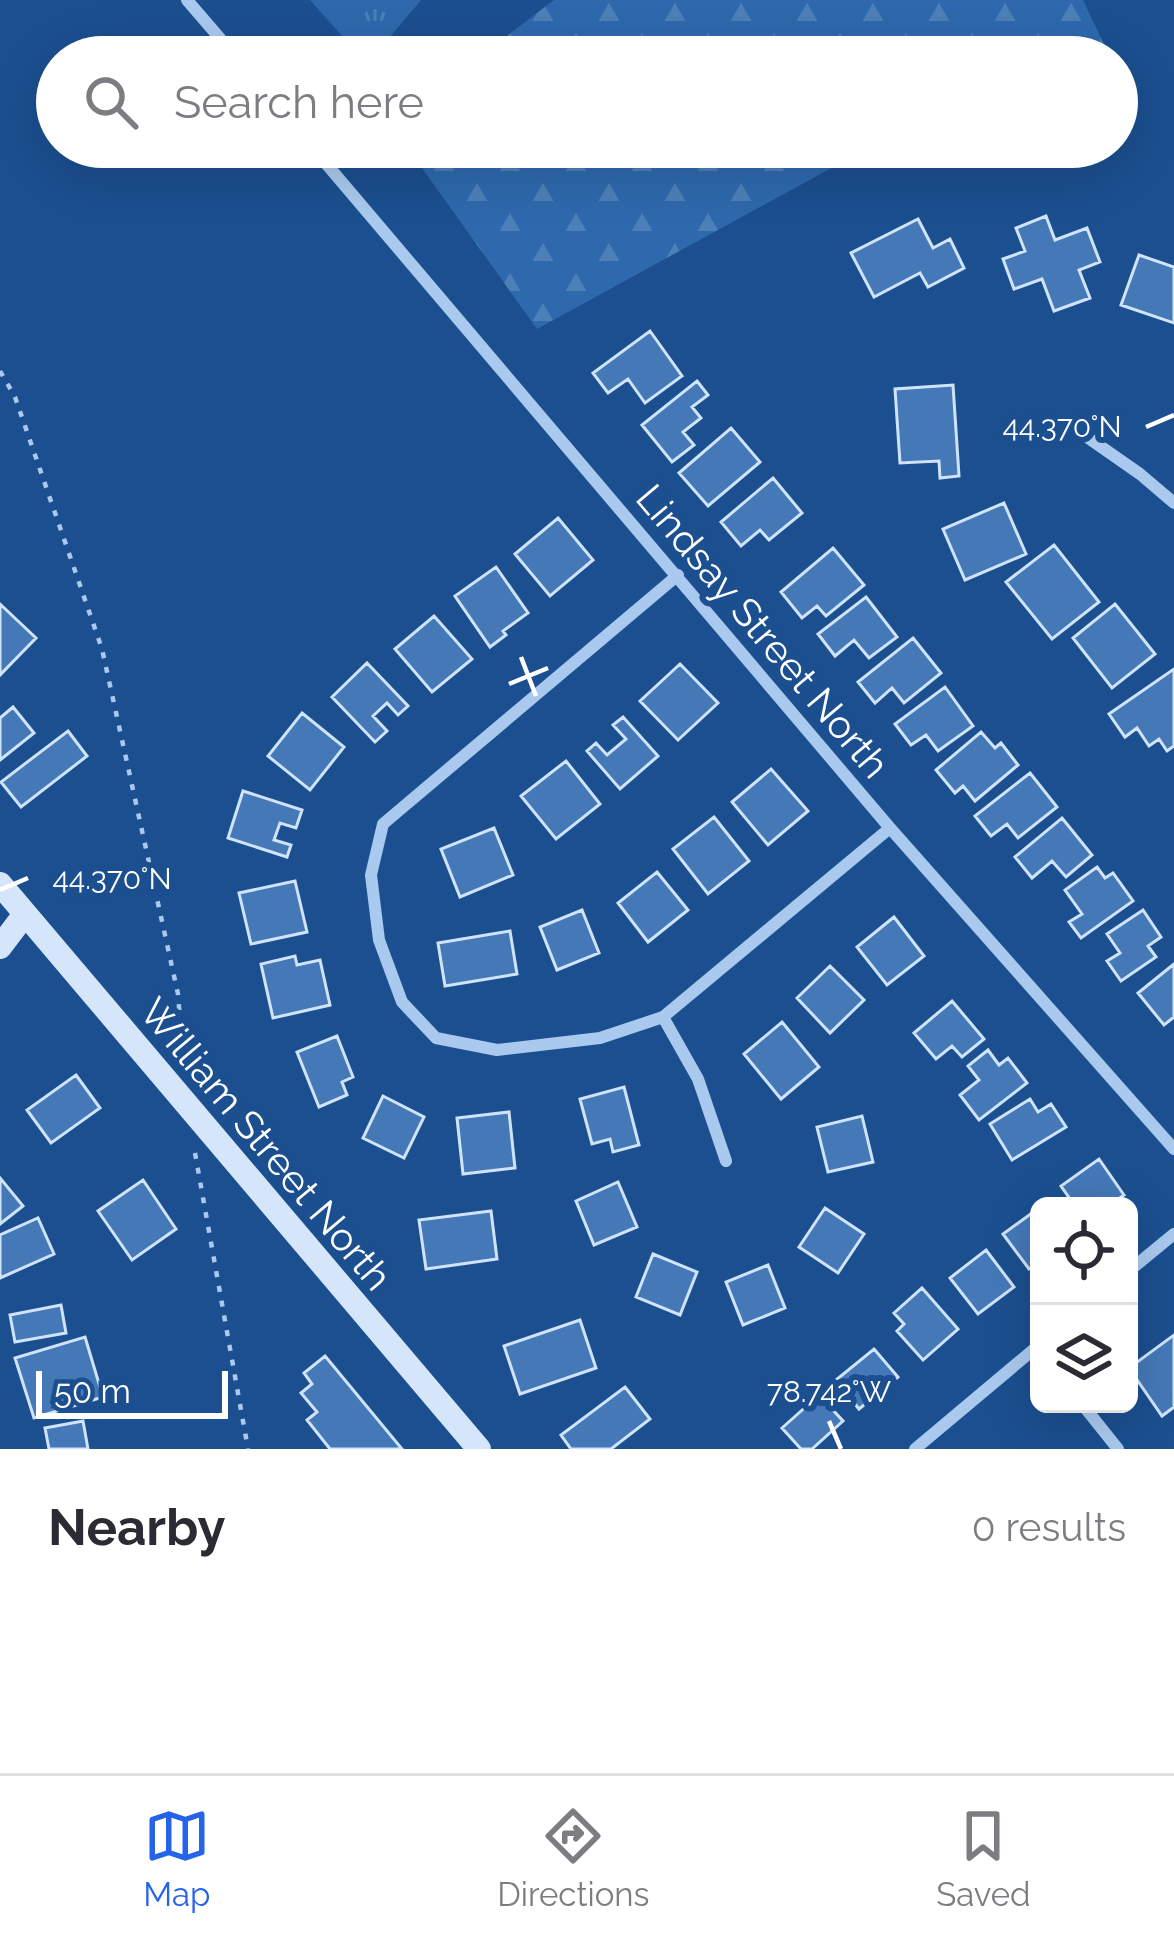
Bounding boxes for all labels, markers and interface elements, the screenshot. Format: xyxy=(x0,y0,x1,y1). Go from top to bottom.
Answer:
search box xyxy=(36,36,1138,168)
icon: search xyxy=(78,69,144,135)
text: Search here xyxy=(174,76,424,129)
text: 44.370°N xyxy=(1002,409,1122,444)
street label: Lindsay Street North xyxy=(627,475,899,787)
text: 44.370°N xyxy=(52,861,172,896)
street label: William Street North xyxy=(131,989,401,1299)
map controls xyxy=(1030,1197,1138,1413)
button: locate xyxy=(1030,1197,1138,1305)
button: layers xyxy=(1030,1305,1138,1413)
scale bar xyxy=(36,1365,228,1418)
text: 50 m xyxy=(54,1372,131,1411)
text: 78.742°W xyxy=(767,1374,892,1409)
text: Nearby xyxy=(48,1497,225,1557)
text: 0 results xyxy=(972,1504,1126,1550)
tab: Map xyxy=(143,1803,210,1914)
tab: Directions xyxy=(497,1803,650,1914)
tab: Saved xyxy=(936,1803,1031,1914)

